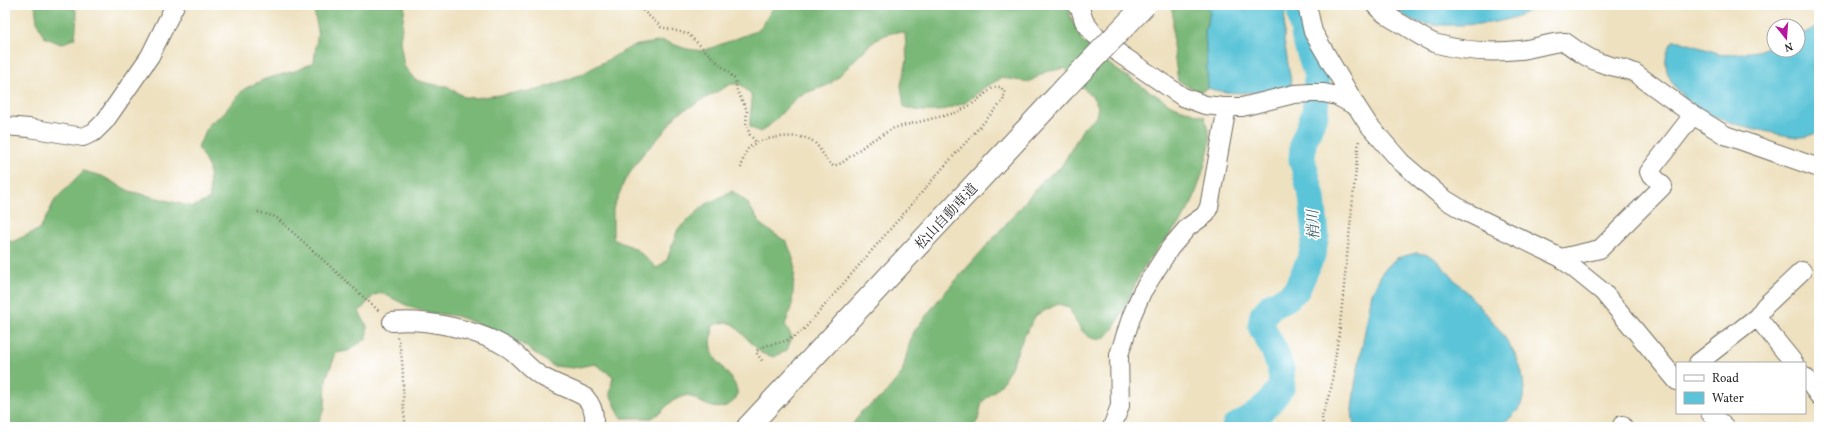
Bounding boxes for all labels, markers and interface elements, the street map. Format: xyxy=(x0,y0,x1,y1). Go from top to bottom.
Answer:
north arrow xyxy=(1766,18,1806,58)
text: N xyxy=(1782,38,1795,54)
street label: 松山自動車道 xyxy=(912,180,983,254)
water label: 梢川 xyxy=(1303,208,1326,240)
legend xyxy=(1676,362,1806,414)
text: Road xyxy=(1712,371,1739,387)
text: Water xyxy=(1712,391,1744,407)

